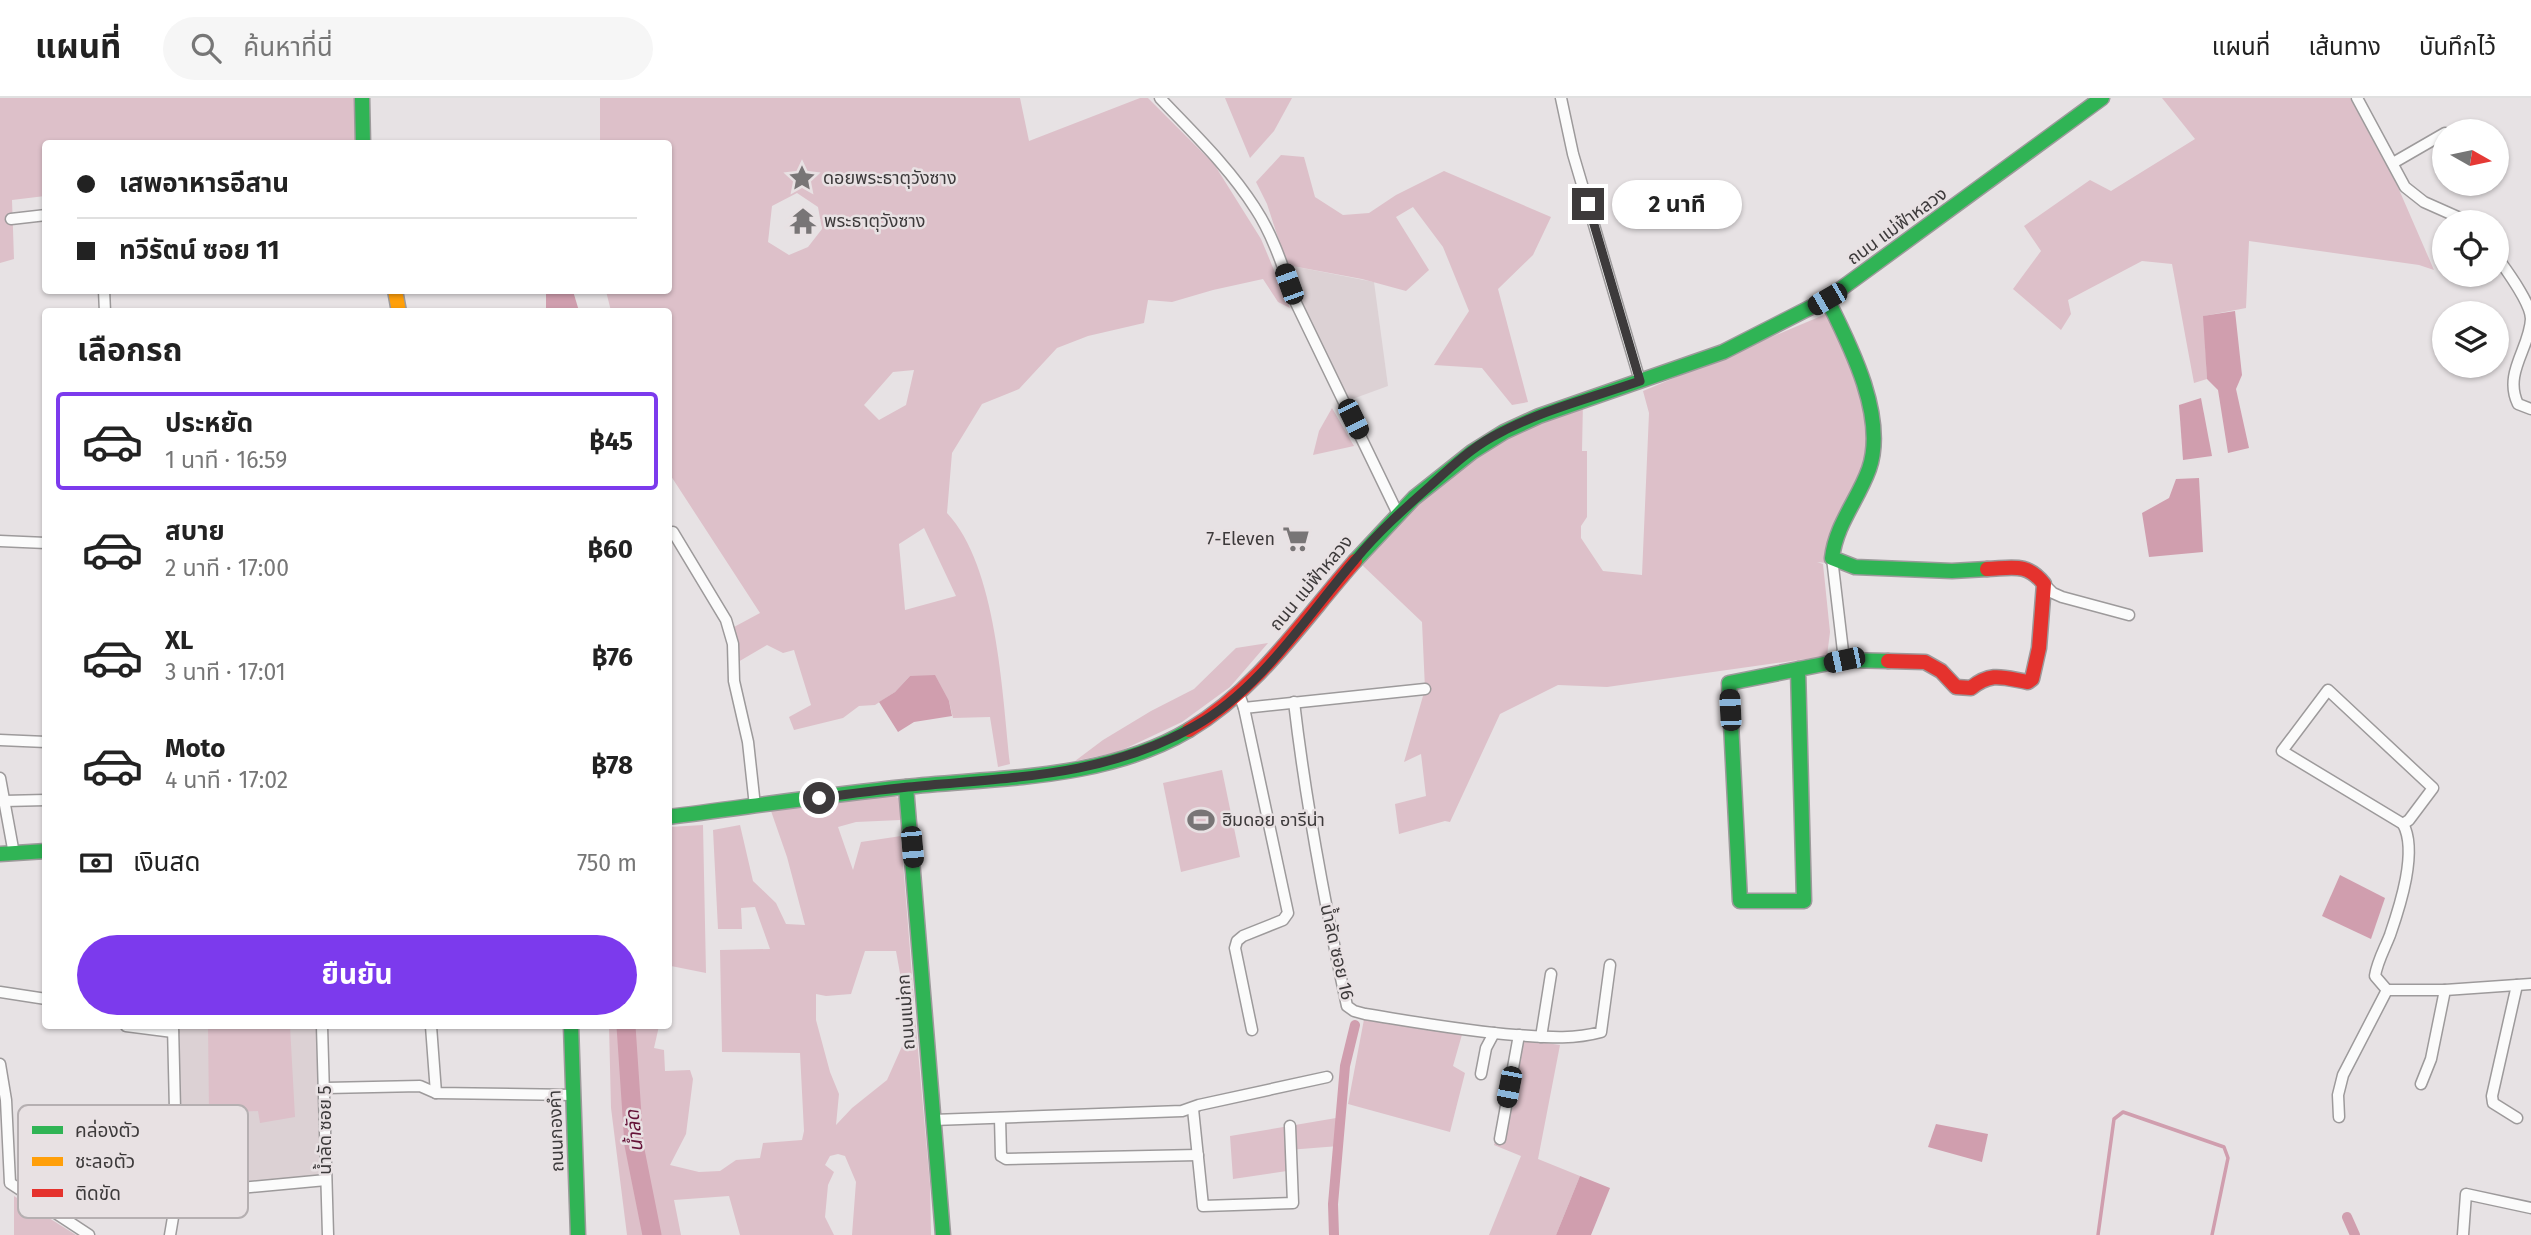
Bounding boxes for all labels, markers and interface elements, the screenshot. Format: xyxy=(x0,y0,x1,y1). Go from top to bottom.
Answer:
search box xyxy=(163,17,653,80)
text: แผนที่ xyxy=(35,27,121,67)
icon: search xyxy=(187,29,225,67)
text: ค้นหาที่นี่ xyxy=(243,32,333,63)
text: แผนที่ xyxy=(2212,33,2270,61)
text: เส้นทาง xyxy=(2308,33,2381,61)
text: บันทึกไว้ xyxy=(2419,33,2496,61)
north arrow xyxy=(2432,119,2510,196)
map controls xyxy=(2432,119,2509,378)
place icon: ดอยพระธาตุวังซาง xyxy=(787,163,817,193)
place label: ดอยพระธาตุวังซาง xyxy=(823,167,957,189)
text: เสพอาหารอีสาน xyxy=(119,168,289,199)
callout: 2 นาที xyxy=(1612,180,1742,228)
street label: ถนน แม่ฟ้าหลวง xyxy=(1843,182,1951,270)
route end xyxy=(1572,188,1604,220)
text: 2 นาที xyxy=(1648,190,1706,218)
temple icon: พระธาตุวังซาง xyxy=(788,206,818,236)
place label: พระธาตุวังซาง xyxy=(824,210,925,232)
button: locate xyxy=(2432,210,2509,287)
text: ทวีรัตน์ ซอย 11 xyxy=(119,235,280,266)
car xyxy=(1272,261,1307,307)
car xyxy=(1804,279,1851,319)
button: layers xyxy=(2432,301,2509,378)
text: เลือกรถ xyxy=(77,331,182,369)
car xyxy=(1335,396,1372,442)
text: ประหยัด xyxy=(165,408,253,439)
icon: car xyxy=(81,410,144,473)
text: ฿45 xyxy=(589,426,633,457)
text: 1 นาที · 16:59 xyxy=(165,446,287,474)
text: สบาย xyxy=(165,516,225,547)
icon: car xyxy=(81,518,144,581)
supermarket icon: 7-Eleven xyxy=(1281,524,1311,554)
place label: 7-Eleven xyxy=(1206,528,1275,550)
street label: ถนน แม่ฟ้าหลวง xyxy=(1265,531,1357,635)
text: ฿60 xyxy=(587,534,633,565)
text: 2 นาที · 17:00 xyxy=(165,554,289,582)
text: XL xyxy=(165,625,193,656)
icon: car xyxy=(81,626,144,689)
text: ฿76 xyxy=(592,642,633,673)
car xyxy=(1822,645,1867,675)
text: 3 นาที · 17:01 xyxy=(165,658,286,686)
car xyxy=(1719,688,1742,732)
text: Moto xyxy=(165,733,225,764)
icon: car xyxy=(81,734,144,797)
text: ฿78 xyxy=(591,750,633,781)
text: 4 นาที · 17:02 xyxy=(165,766,288,794)
route start xyxy=(803,782,835,814)
sports icon: ฮิมดอย อารีน่า xyxy=(1186,805,1216,835)
place label: ฮิมดอย อารีน่า xyxy=(1222,809,1325,831)
car xyxy=(900,825,925,869)
icon: cash xyxy=(77,844,115,882)
text: เงินสด xyxy=(133,847,200,878)
text: 750 m xyxy=(577,849,637,877)
street label: น้ำลัด ซอย 16 xyxy=(1315,901,1361,1002)
button: ยืนยัน xyxy=(77,935,637,1015)
street label: ถนนแม่กก xyxy=(892,973,920,1051)
car xyxy=(1495,1064,1524,1110)
street label: น้ำลัด ซอย 5 xyxy=(312,1085,336,1175)
street label: ถนนกองคำ xyxy=(544,1090,568,1172)
legend xyxy=(18,1105,248,1218)
water label: น้ำลัด xyxy=(618,1108,648,1153)
text: คล่องตัว xyxy=(75,1119,140,1142)
text: ชะลอตัว xyxy=(75,1150,135,1173)
text: ติดขัด xyxy=(75,1182,121,1205)

